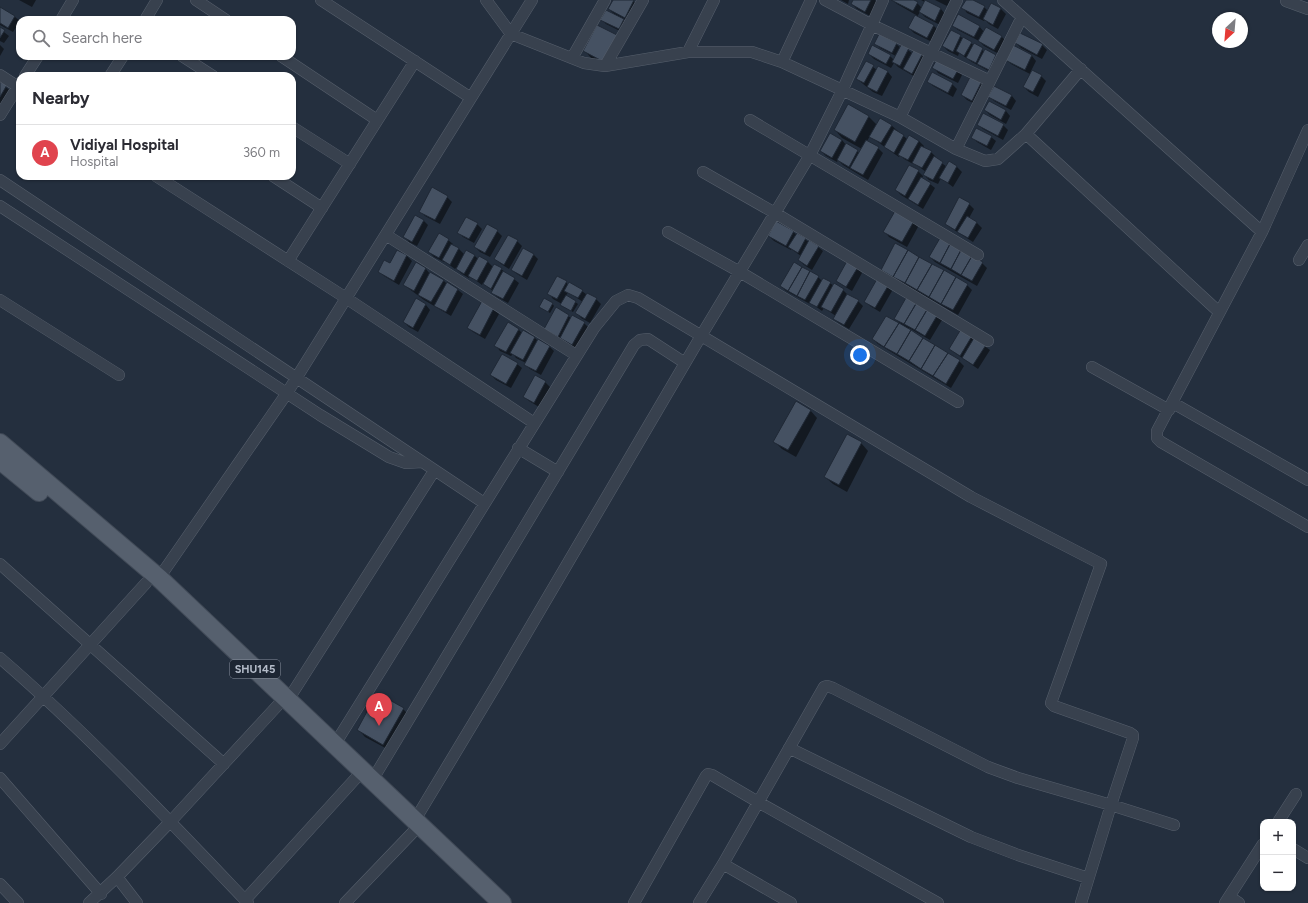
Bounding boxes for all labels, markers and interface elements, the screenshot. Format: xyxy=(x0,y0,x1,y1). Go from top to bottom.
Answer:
north arrow xyxy=(1212,12,1248,48)
search box xyxy=(16,16,296,60)
icon: search xyxy=(30,27,52,49)
text: Search here xyxy=(62,29,142,47)
text: Nearby xyxy=(32,88,90,108)
text: Vidiyal Hospital xyxy=(70,136,179,154)
text: A xyxy=(40,145,50,160)
text: 360 m xyxy=(243,145,280,160)
text: Hospital xyxy=(70,154,118,169)
your location xyxy=(850,345,870,365)
road number: SHU145 xyxy=(230,660,280,678)
pin: A xyxy=(366,693,392,726)
map controls xyxy=(1260,819,1296,891)
button: + xyxy=(1260,819,1296,855)
button: − xyxy=(1260,855,1296,891)

